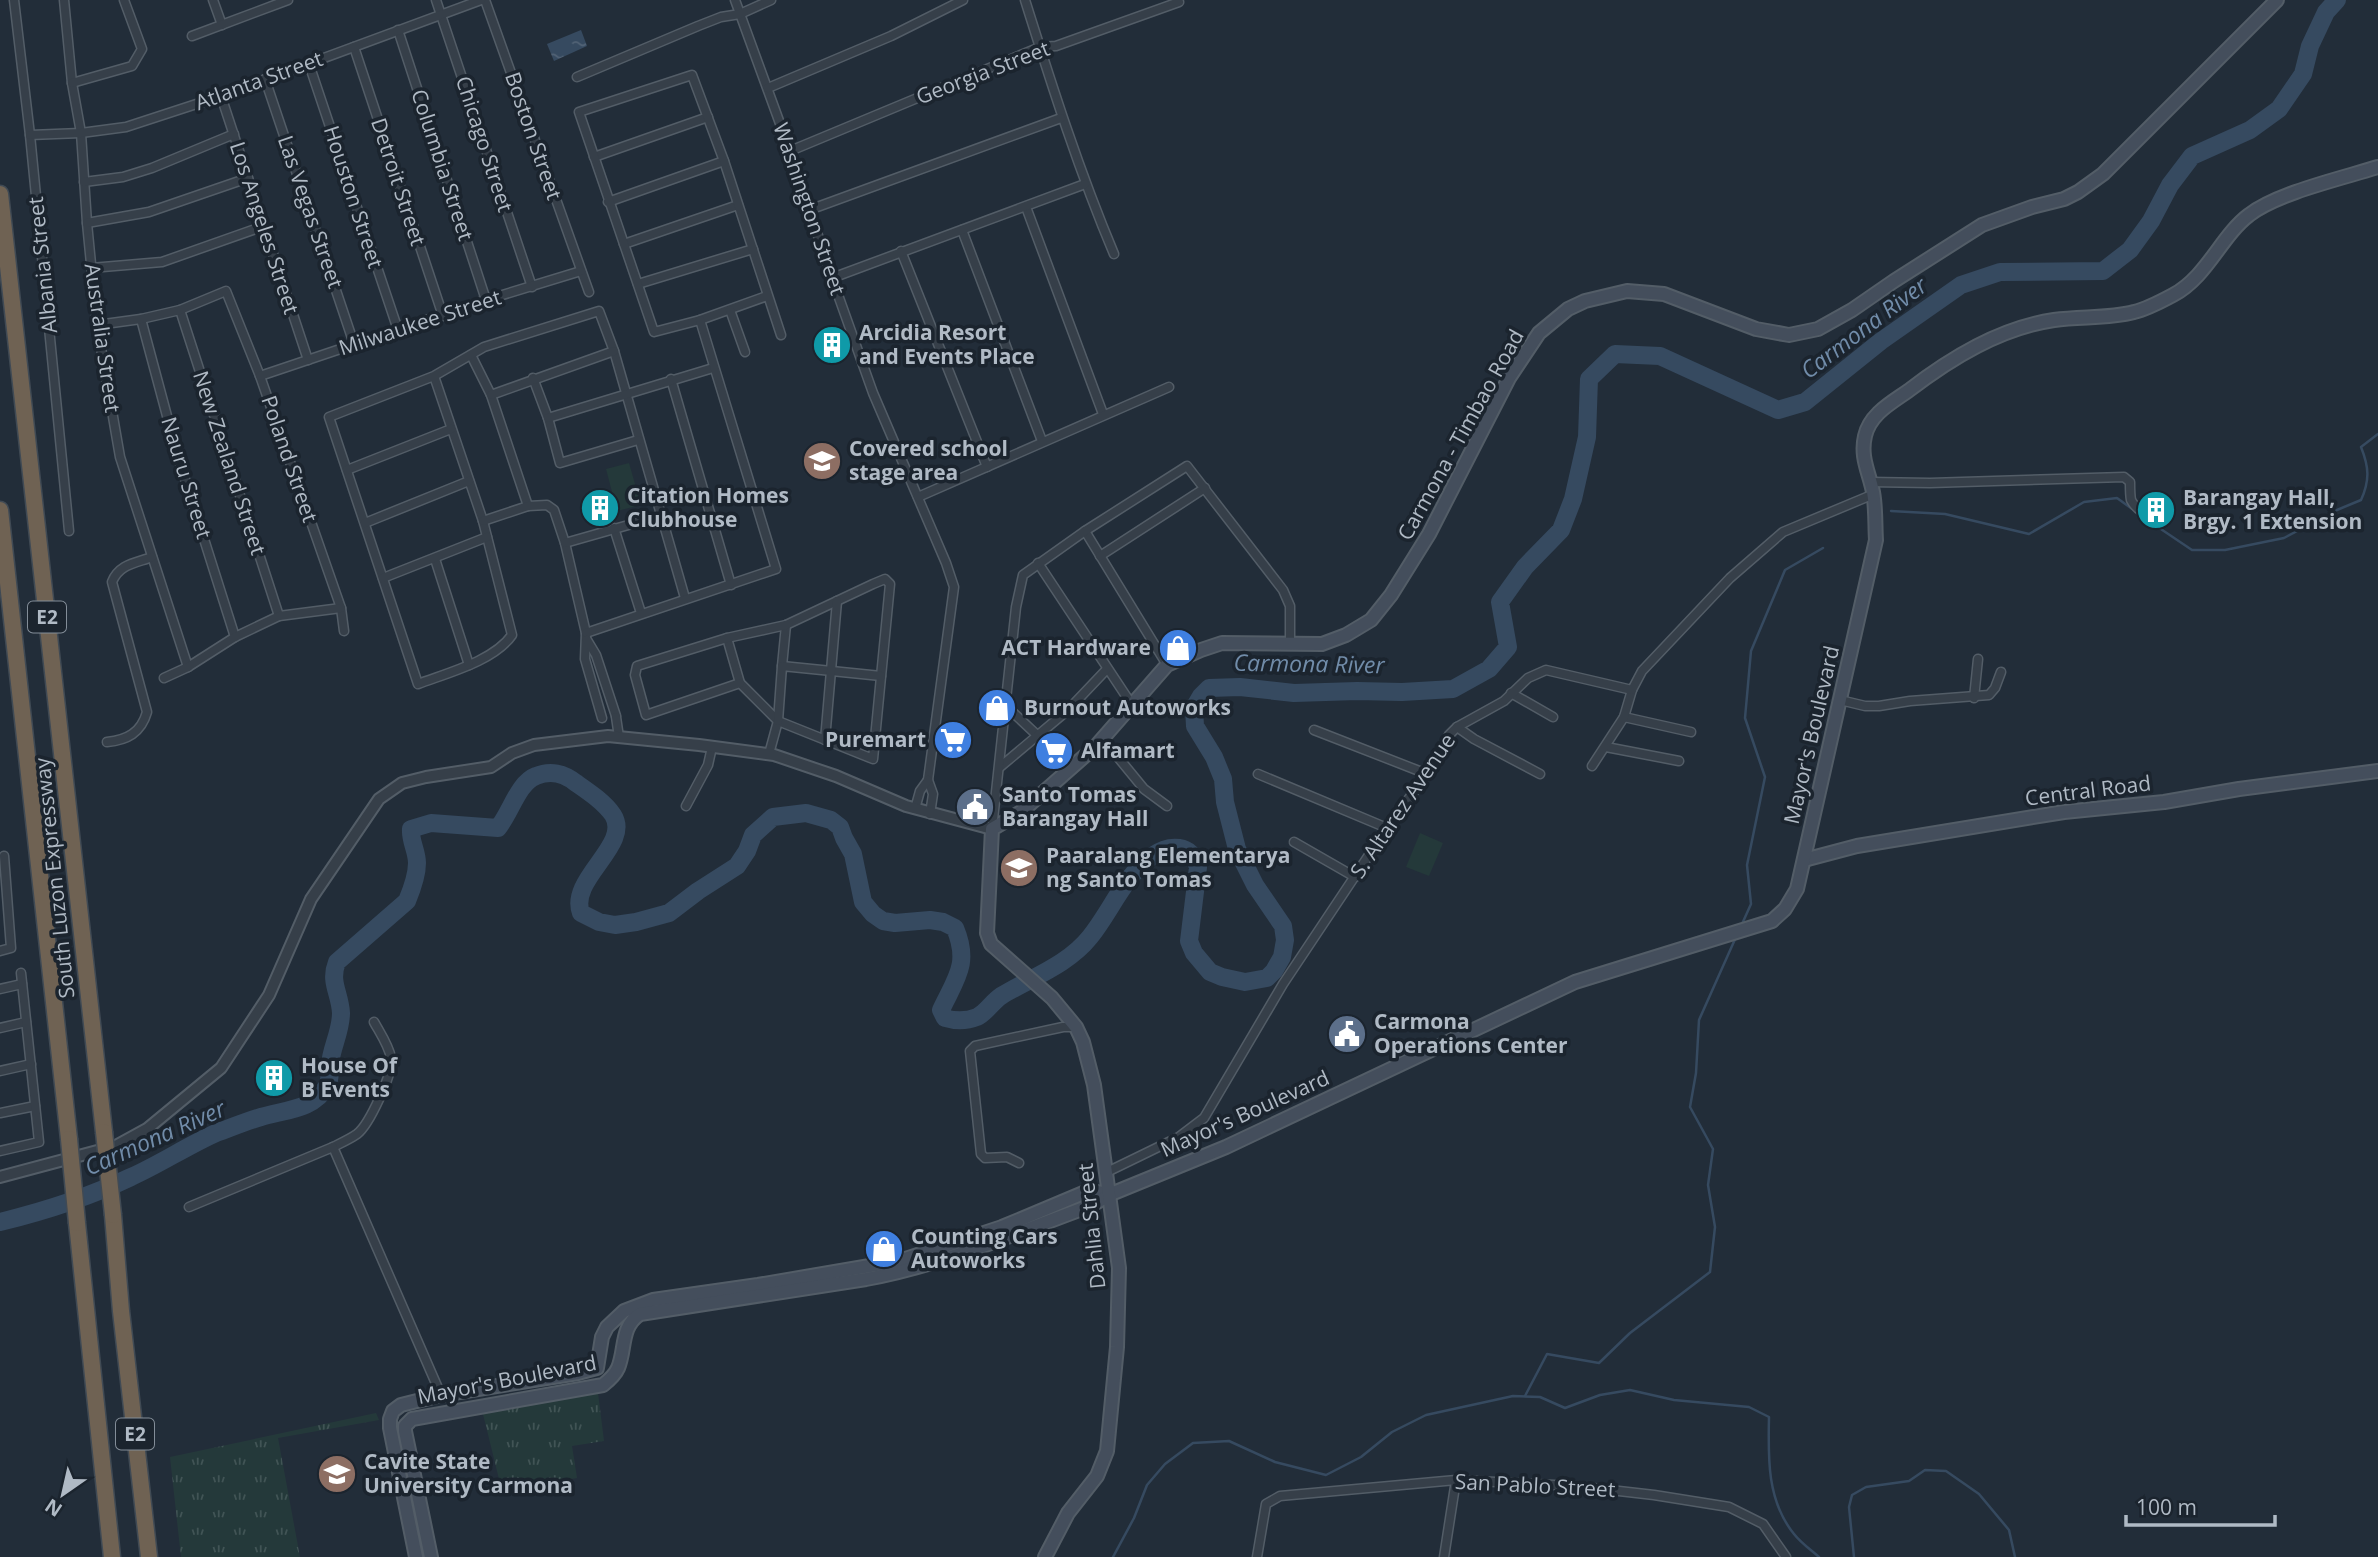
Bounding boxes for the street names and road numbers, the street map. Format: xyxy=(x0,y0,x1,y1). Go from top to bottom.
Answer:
street label: Georgia Street xyxy=(912,34,1053,110)
street label: Atlanta Street xyxy=(191,44,326,116)
street label: Boston Street xyxy=(499,68,569,203)
street label: Chicago Street xyxy=(450,72,520,215)
street label: Columbia Street xyxy=(405,86,481,244)
street label: Detroit Street xyxy=(365,114,433,249)
street label: Washington Street xyxy=(767,119,853,299)
street label: Houston Street xyxy=(318,122,390,271)
street label: Las Vegas Street xyxy=(272,132,350,292)
street label: Los Angeles Street xyxy=(224,138,306,317)
street label: Albania Street xyxy=(21,195,63,335)
street label: Australia Street xyxy=(79,262,127,414)
street label: Milwaukee Street xyxy=(335,283,504,361)
street label: Carmona - Timbao Road xyxy=(1390,324,1530,545)
street label: New Zealand Street xyxy=(187,367,273,558)
street label: Poland Street xyxy=(255,392,325,526)
street label: Nauru Street xyxy=(155,413,219,542)
road number: E2 xyxy=(28,602,66,632)
street label: Mayor's Boulevard xyxy=(1777,643,1845,827)
street label: S. Altarez Avenue xyxy=(1343,728,1461,883)
street label: South Luzon Expressway xyxy=(27,756,81,1000)
street label: Central Road xyxy=(2023,768,2152,812)
street label: Mayor's Boulevard xyxy=(1156,1063,1333,1163)
street label: Dahlia Street xyxy=(1070,1162,1112,1290)
street label: Mayor's Boulevard xyxy=(415,1348,599,1410)
road number: E2 xyxy=(116,1418,154,1450)
street label: San Pablo Street xyxy=(1454,1467,1616,1503)

